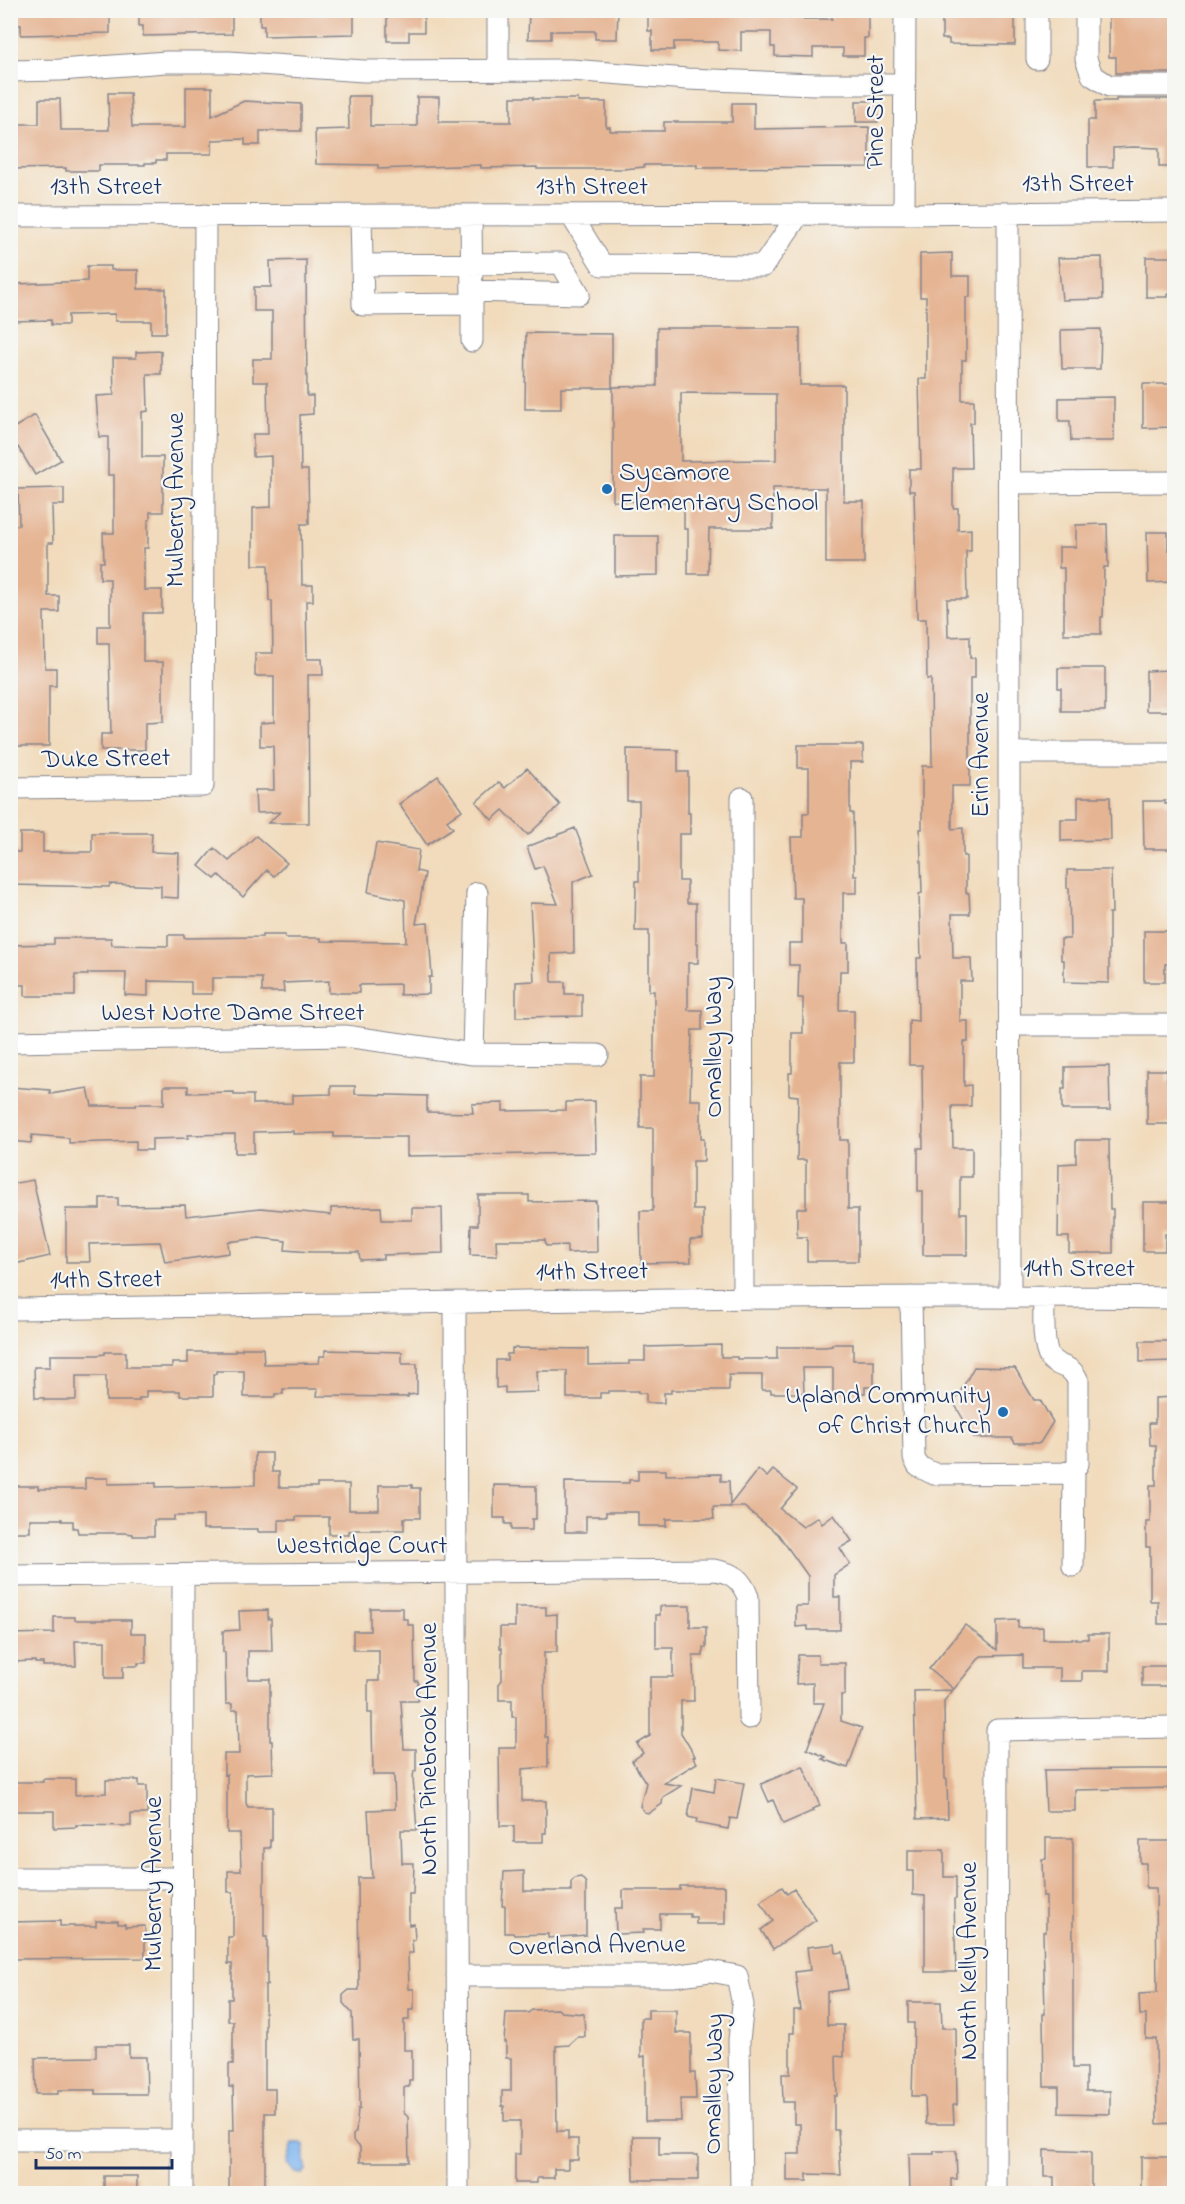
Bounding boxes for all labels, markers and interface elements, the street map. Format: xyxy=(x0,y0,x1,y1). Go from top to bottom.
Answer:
street label: Pine Street xyxy=(858,54,896,169)
street label: 13th Street xyxy=(1022,166,1134,204)
street label: 13th Street xyxy=(50,169,162,207)
street label: 13th Street xyxy=(536,169,648,207)
street label: Mulberry Avenue xyxy=(158,412,196,588)
place label: Sycamore Elementary School xyxy=(619,455,818,523)
marker: Sycamore Elementary School xyxy=(600,482,614,496)
street label: Erin Avenue xyxy=(963,692,1001,818)
street label: Duke Street xyxy=(40,740,171,780)
street label: Omalley Way xyxy=(696,976,734,1118)
street label: West Notre Dame Street xyxy=(101,995,365,1033)
street label: 14th Street xyxy=(1023,1251,1135,1289)
street label: 14th Street xyxy=(536,1253,649,1293)
street label: 14th Street xyxy=(50,1261,163,1301)
place label: Upland Community of Christ Church xyxy=(785,1378,991,1446)
marker: Upland Community of Christ Church xyxy=(996,1405,1010,1419)
street label: Westridge Court xyxy=(277,1528,447,1566)
street label: North Pinebrook Avenue xyxy=(411,1622,449,1876)
street label: Mulberry Avenue xyxy=(136,1796,174,1972)
street label: North Kelly Avenue xyxy=(951,1861,989,2060)
street label: Overland Avenue xyxy=(508,1926,687,1968)
street label: Omalley Way xyxy=(695,2013,735,2155)
scale bar xyxy=(36,2132,172,2170)
text: 50 m xyxy=(45,2142,82,2168)

